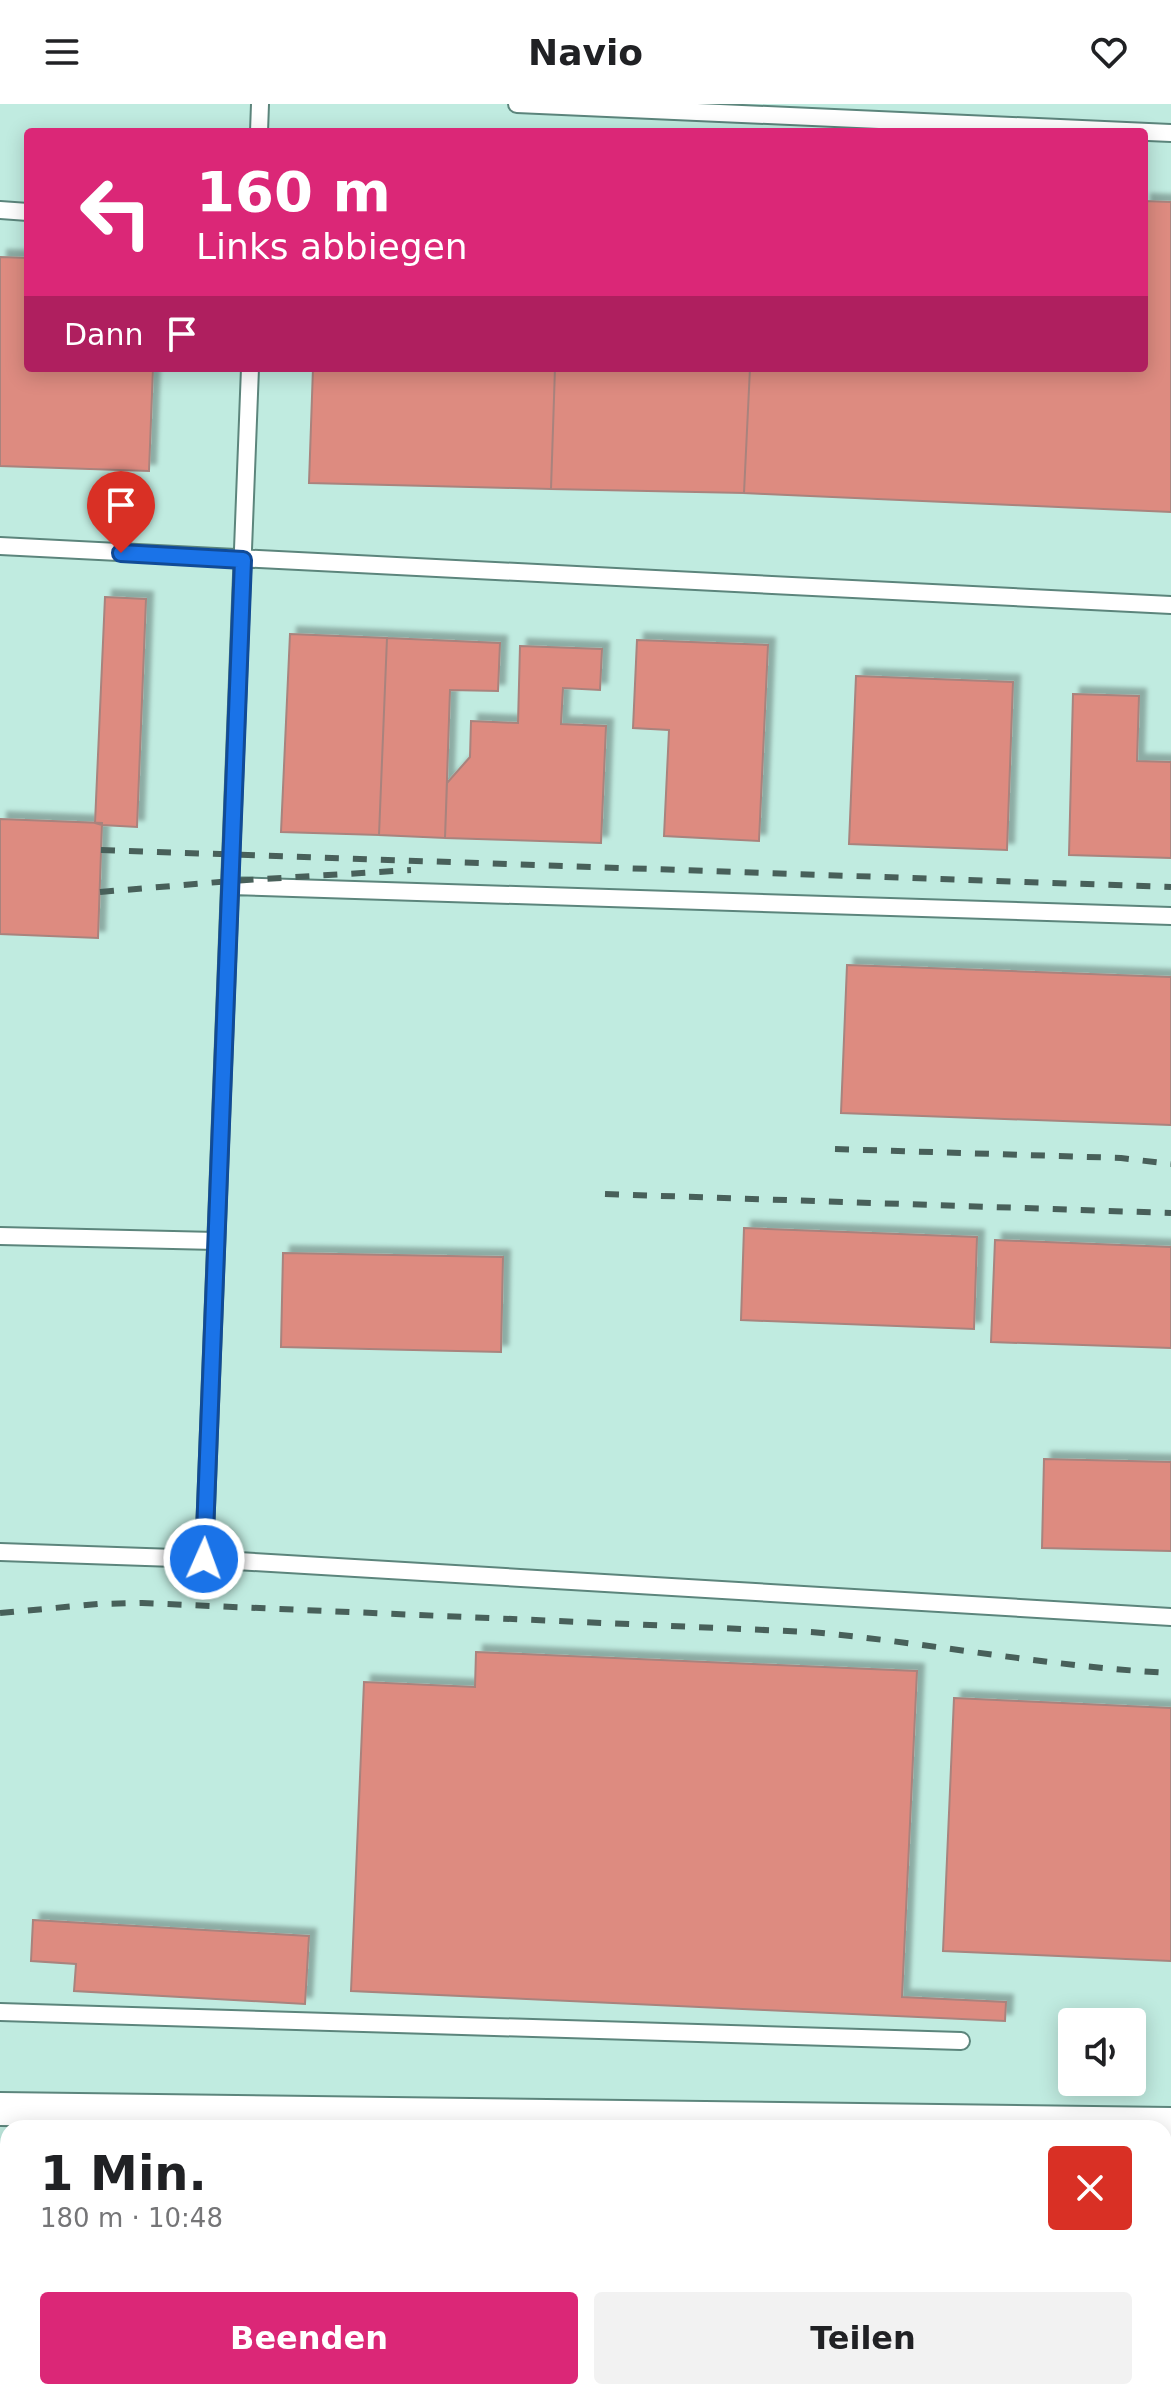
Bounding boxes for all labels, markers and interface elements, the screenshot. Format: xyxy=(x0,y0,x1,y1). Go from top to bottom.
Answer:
icon: menu xyxy=(40,30,84,74)
icon: heart xyxy=(1087,30,1131,74)
text: Navio xyxy=(528,32,643,73)
text: 160 m xyxy=(196,159,391,224)
icon: left xyxy=(64,160,168,264)
text: Links abbiegen xyxy=(196,226,468,267)
icon: arrive xyxy=(160,312,204,356)
text: Dann xyxy=(64,317,144,352)
pin xyxy=(87,471,155,553)
icon: arrive xyxy=(99,483,143,527)
position arrow xyxy=(162,1517,246,1601)
map controls xyxy=(1058,2008,1146,2096)
button: sound xyxy=(1058,2008,1146,2096)
text: 1 Min. xyxy=(40,2145,207,2201)
button: close xyxy=(1048,2146,1132,2230)
text: 180 m · 10:48 xyxy=(40,2203,223,2233)
button: Beenden xyxy=(40,2292,578,2384)
button: Teilen xyxy=(594,2292,1132,2384)

